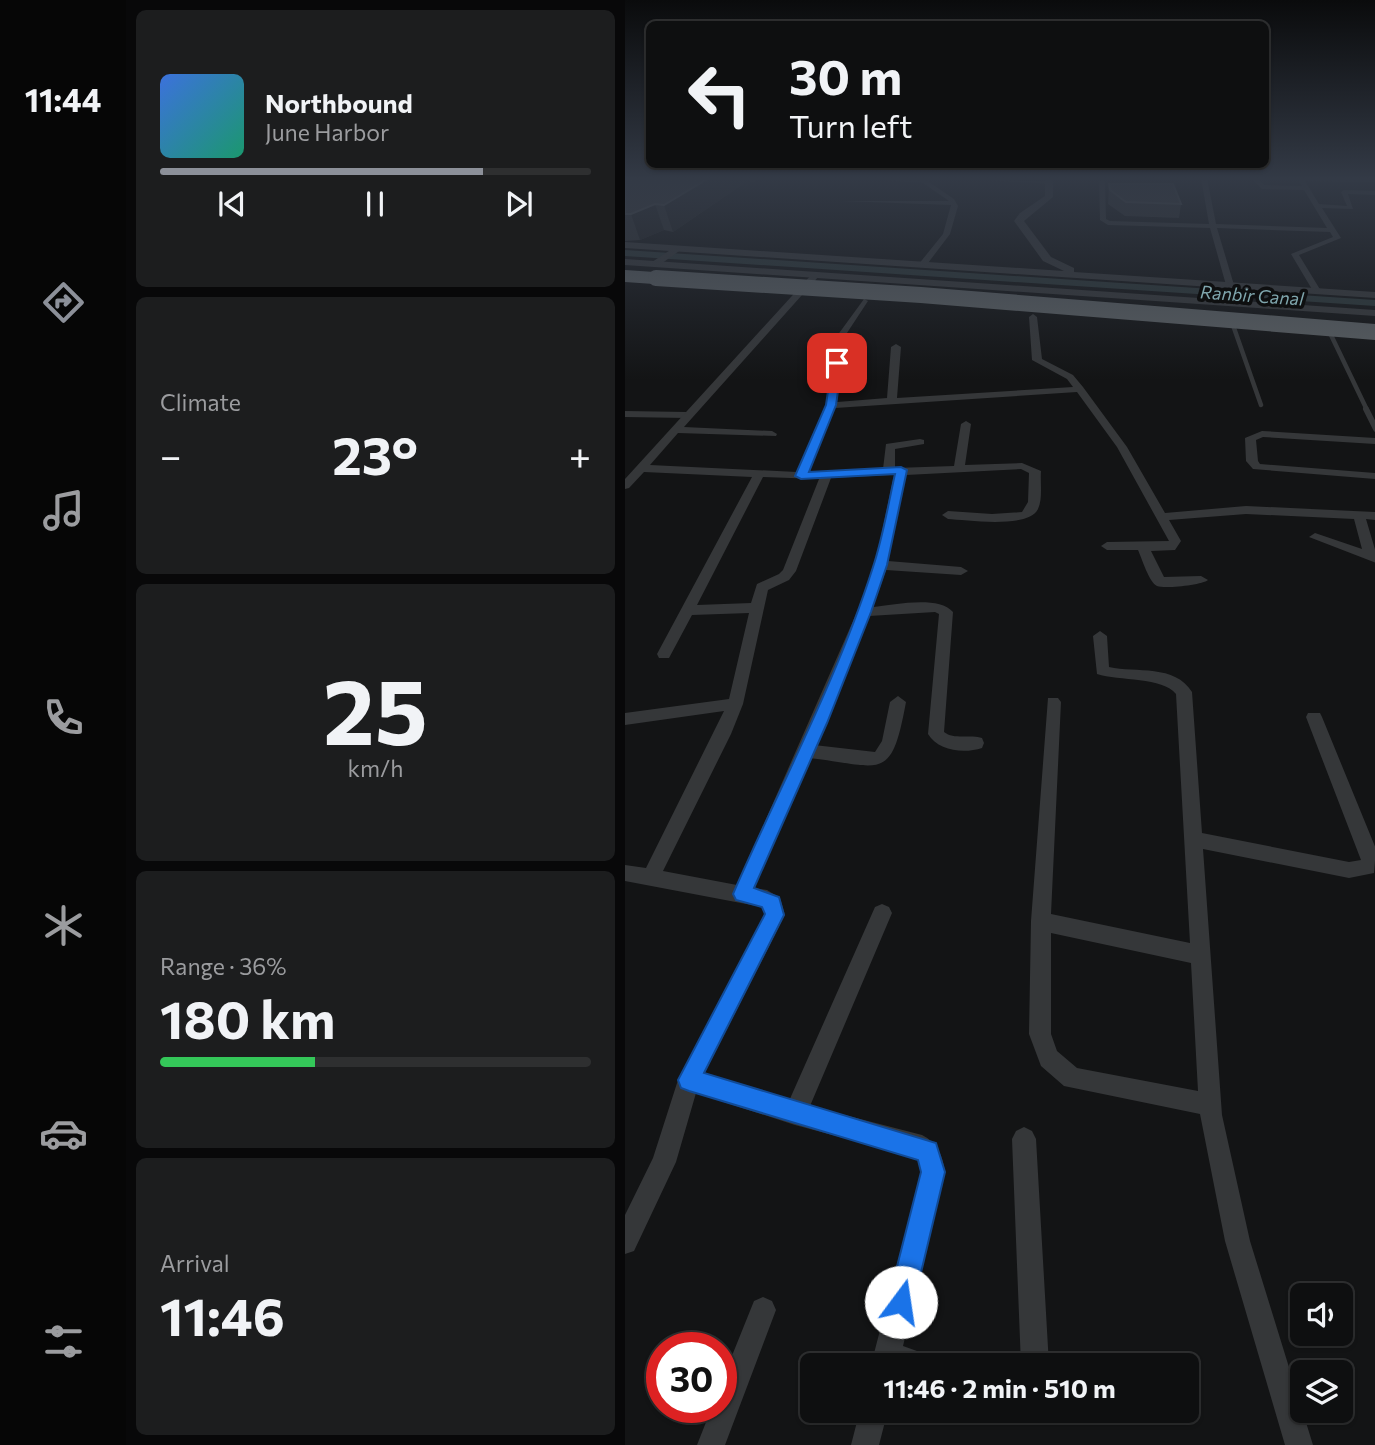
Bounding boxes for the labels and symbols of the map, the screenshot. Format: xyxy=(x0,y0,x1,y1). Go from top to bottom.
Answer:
water label: Ranbir Canal xyxy=(1200,280,1305,310)
pin xyxy=(807,333,867,393)
position arrow xyxy=(864,1265,938,1339)
speed limit sign: 30 xyxy=(646,1332,737,1423)

